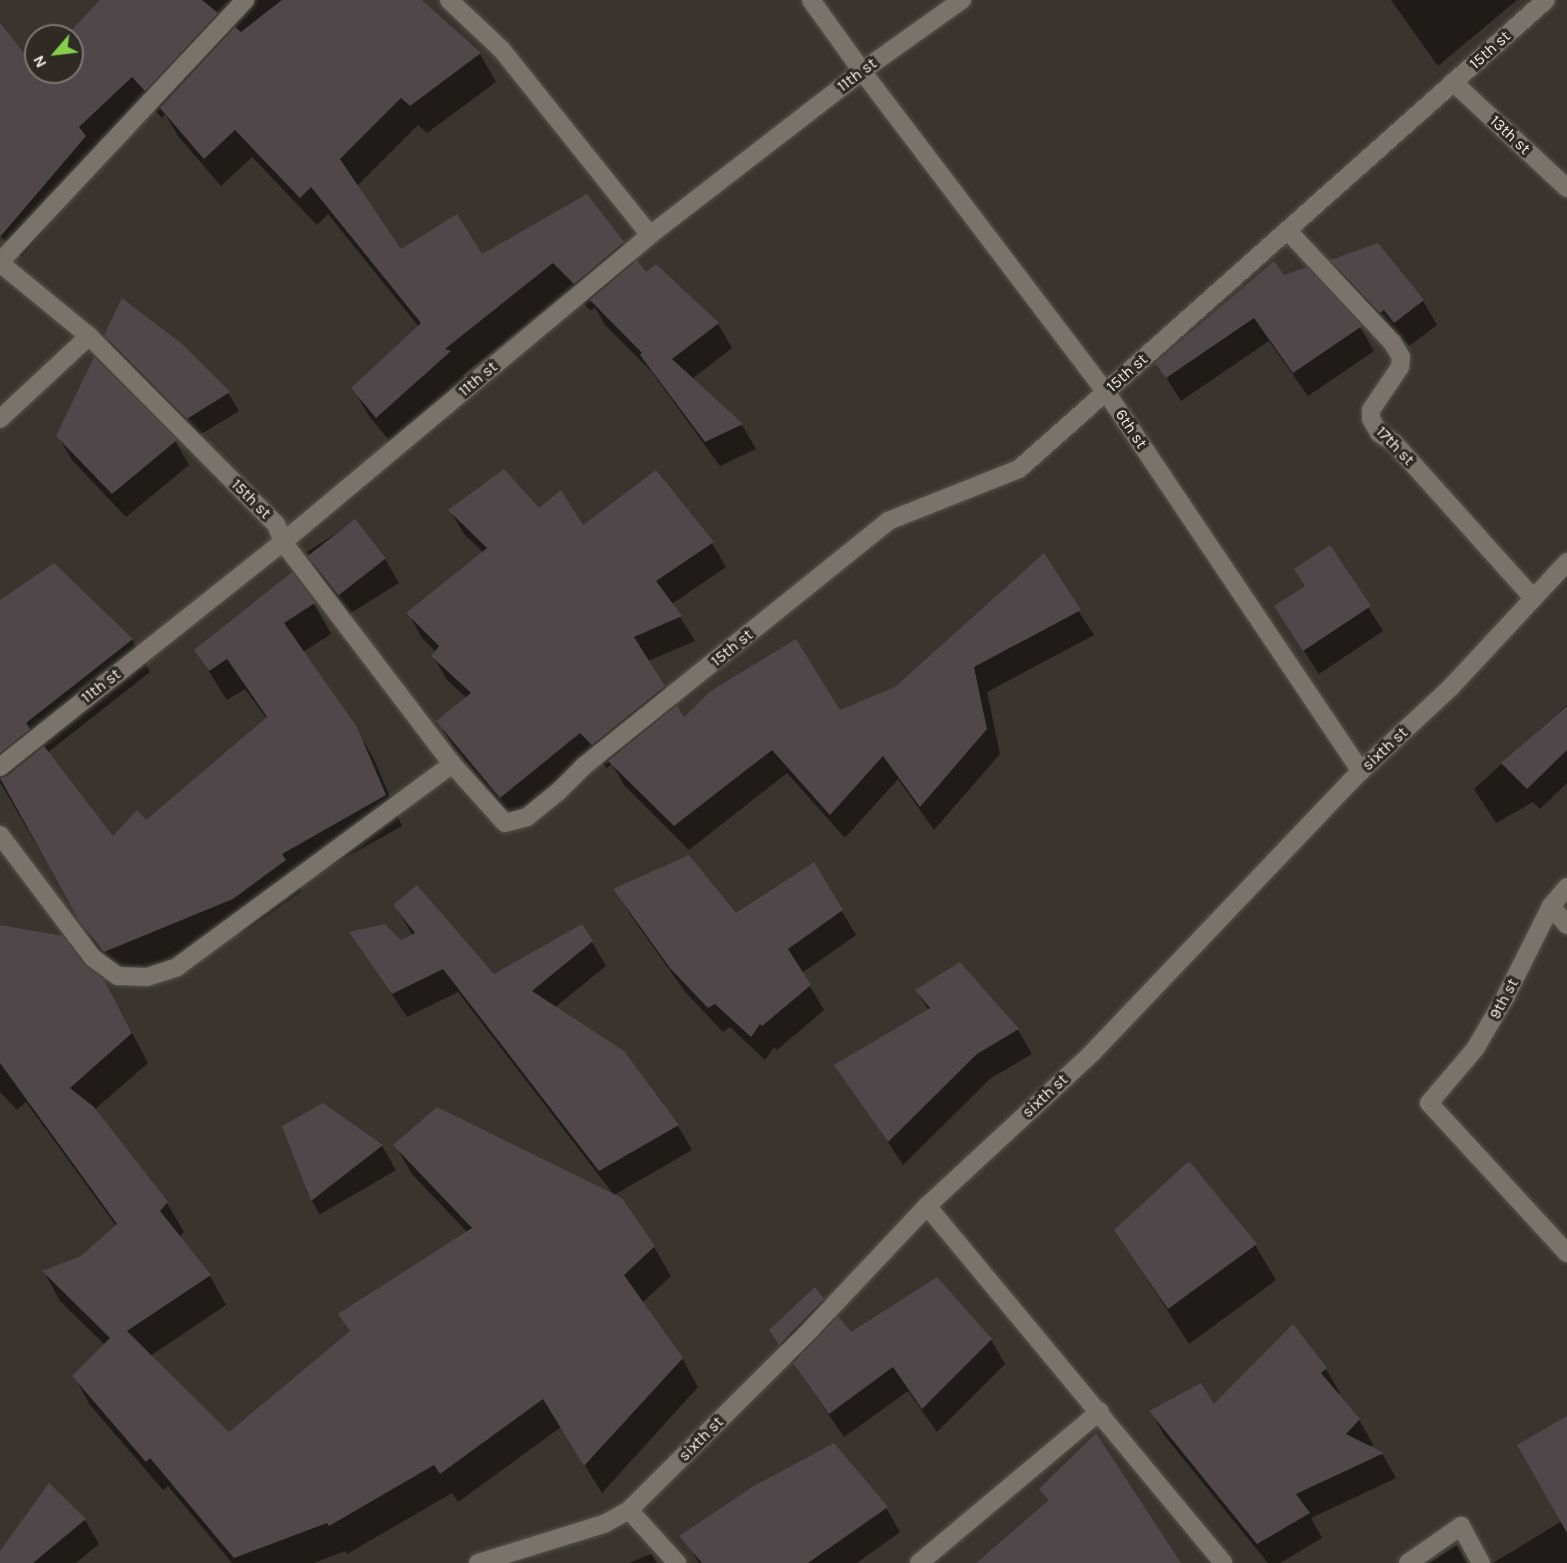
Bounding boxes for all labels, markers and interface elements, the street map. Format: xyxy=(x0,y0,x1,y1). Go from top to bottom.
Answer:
north arrow xyxy=(24,24,84,84)
street label: 15th st xyxy=(1466,27,1514,73)
text: N xyxy=(28,52,51,71)
street label: 11th st xyxy=(833,54,881,96)
street label: 13th st xyxy=(1486,111,1534,159)
street label: 15th st xyxy=(1103,350,1151,396)
street label: 11th st xyxy=(455,357,501,401)
street label: 6th st xyxy=(1111,406,1151,452)
street label: 17th st xyxy=(1372,423,1418,469)
street label: 15th st xyxy=(227,475,275,523)
street label: 15th st xyxy=(707,625,757,671)
street label: 11th st xyxy=(78,665,124,707)
street label: sixth st xyxy=(1358,723,1412,775)
street label: 9th st xyxy=(1485,975,1523,1023)
street label: sixth st xyxy=(1018,1070,1072,1122)
street label: sixth st xyxy=(675,1413,727,1465)

